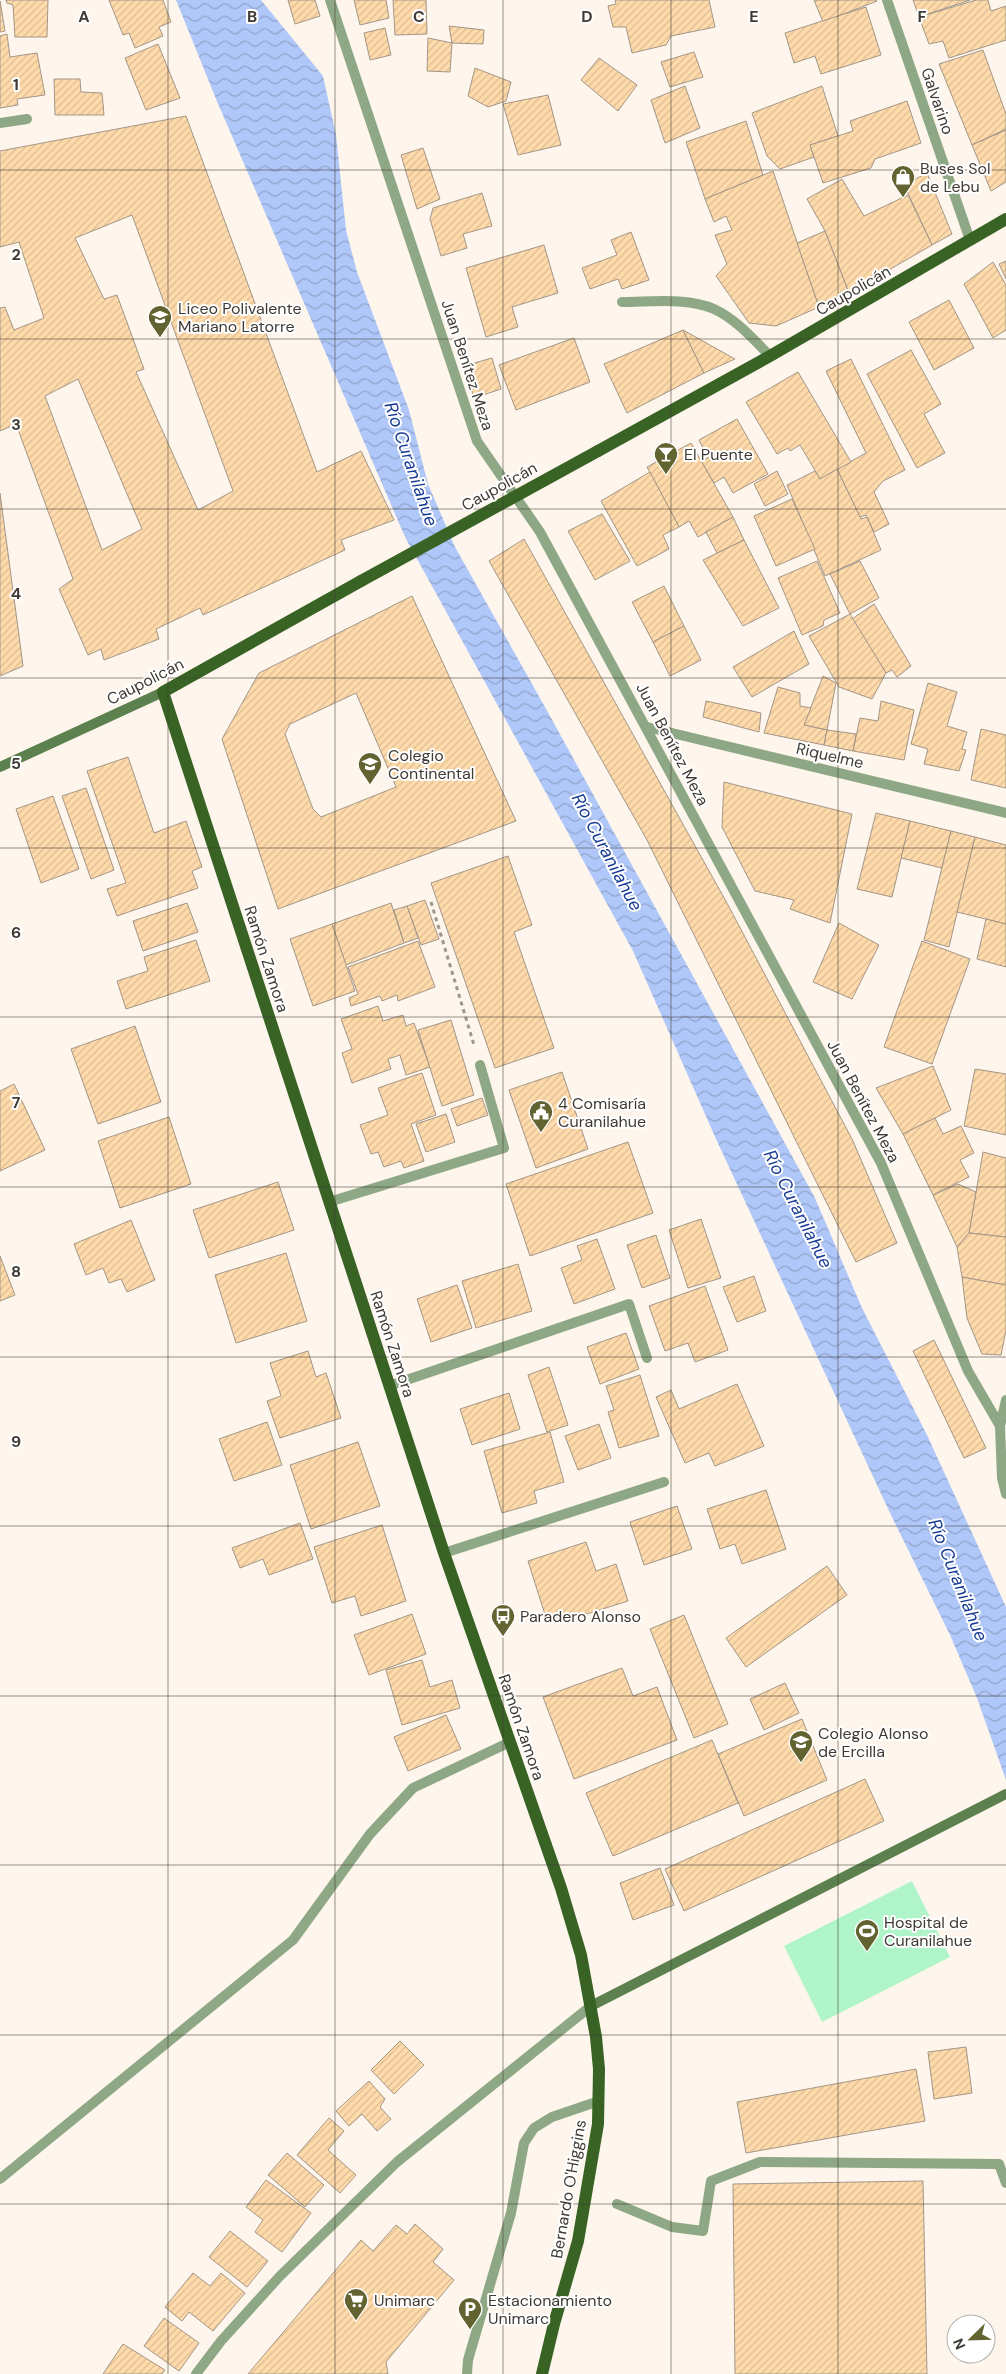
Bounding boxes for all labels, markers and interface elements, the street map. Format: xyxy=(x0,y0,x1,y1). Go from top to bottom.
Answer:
text: A xyxy=(78,6,90,27)
text: B xyxy=(247,6,257,27)
text: C xyxy=(413,6,425,27)
text: D xyxy=(581,6,593,27)
text: E xyxy=(749,6,759,27)
text: F xyxy=(918,6,927,27)
street label: Galvarino xyxy=(916,65,959,137)
text: 1 xyxy=(13,74,19,95)
place label: Buses Sol de Lebu xyxy=(920,158,991,197)
shop icon: Buses Sol de Lebu xyxy=(890,164,916,198)
text: 2 xyxy=(11,244,21,265)
street label: Caupolicán xyxy=(812,261,895,320)
street label: Juan Benítez Meza xyxy=(437,297,499,433)
place label: Liceo Polivalente Mariano Latorre xyxy=(178,298,302,337)
school or university icon: Liceo Polivalente Mariano Latorre xyxy=(147,304,173,338)
water label: Río Curanilahue xyxy=(378,399,444,529)
text: 3 xyxy=(11,414,21,435)
bar icon: El Puente xyxy=(653,441,679,475)
place label: El Puente xyxy=(684,444,753,465)
street label: Caupolicán xyxy=(458,457,541,516)
text: 4 xyxy=(11,583,21,604)
street label: Caupolicán xyxy=(103,653,187,710)
street label: Juan Benítez Meza xyxy=(631,679,714,809)
street label: Riquelme xyxy=(794,738,866,773)
place label: Colegio Continental xyxy=(388,745,474,784)
school or university icon: Colegio Continental xyxy=(357,751,383,785)
text: 5 xyxy=(11,753,21,774)
water label: Río Curanilahue xyxy=(566,789,648,915)
street label: Ramón Zamora xyxy=(239,903,294,1015)
text: 6 xyxy=(11,922,21,943)
street label: Juan Benítez Meza xyxy=(822,1036,905,1166)
text: 7 xyxy=(12,1092,21,1113)
place label: 4 Comisaría Curanilahue xyxy=(558,1093,646,1132)
public building icon: 4 Comisaría Curanilahue xyxy=(528,1099,554,1133)
water label: Río Curanilahue xyxy=(758,1146,838,1272)
text: 8 xyxy=(11,1261,21,1282)
street label: Ramón Zamora xyxy=(365,1288,420,1400)
text: 9 xyxy=(11,1431,21,1452)
water label: Río Curanilahue xyxy=(923,1515,993,1645)
bus stop icon: Paradero Alonso xyxy=(490,1603,516,1637)
place label: Paradero Alonso xyxy=(520,1606,641,1627)
street label: Ramón Zamora xyxy=(494,1671,550,1783)
place label: Colegio Alonso de Ercilla xyxy=(818,1723,928,1762)
school or university icon: Colegio Alonso de Ercilla xyxy=(788,1729,814,1763)
place label: Hospital de Curanilahue xyxy=(884,1912,972,1951)
sports icon: Hospital de Curanilahue xyxy=(854,1918,880,1952)
street label: Bernardo O'Higgins xyxy=(546,2118,591,2260)
supermarket icon: Unimarc xyxy=(343,2287,369,2321)
place label: Unimarc xyxy=(374,2290,435,2311)
place label: Estacionamiento Unimarc xyxy=(488,2290,612,2329)
parking icon: Estacionamiento Unimarc xyxy=(457,2296,483,2330)
north arrow xyxy=(946,2314,996,2364)
text: N xyxy=(949,2336,969,2352)

